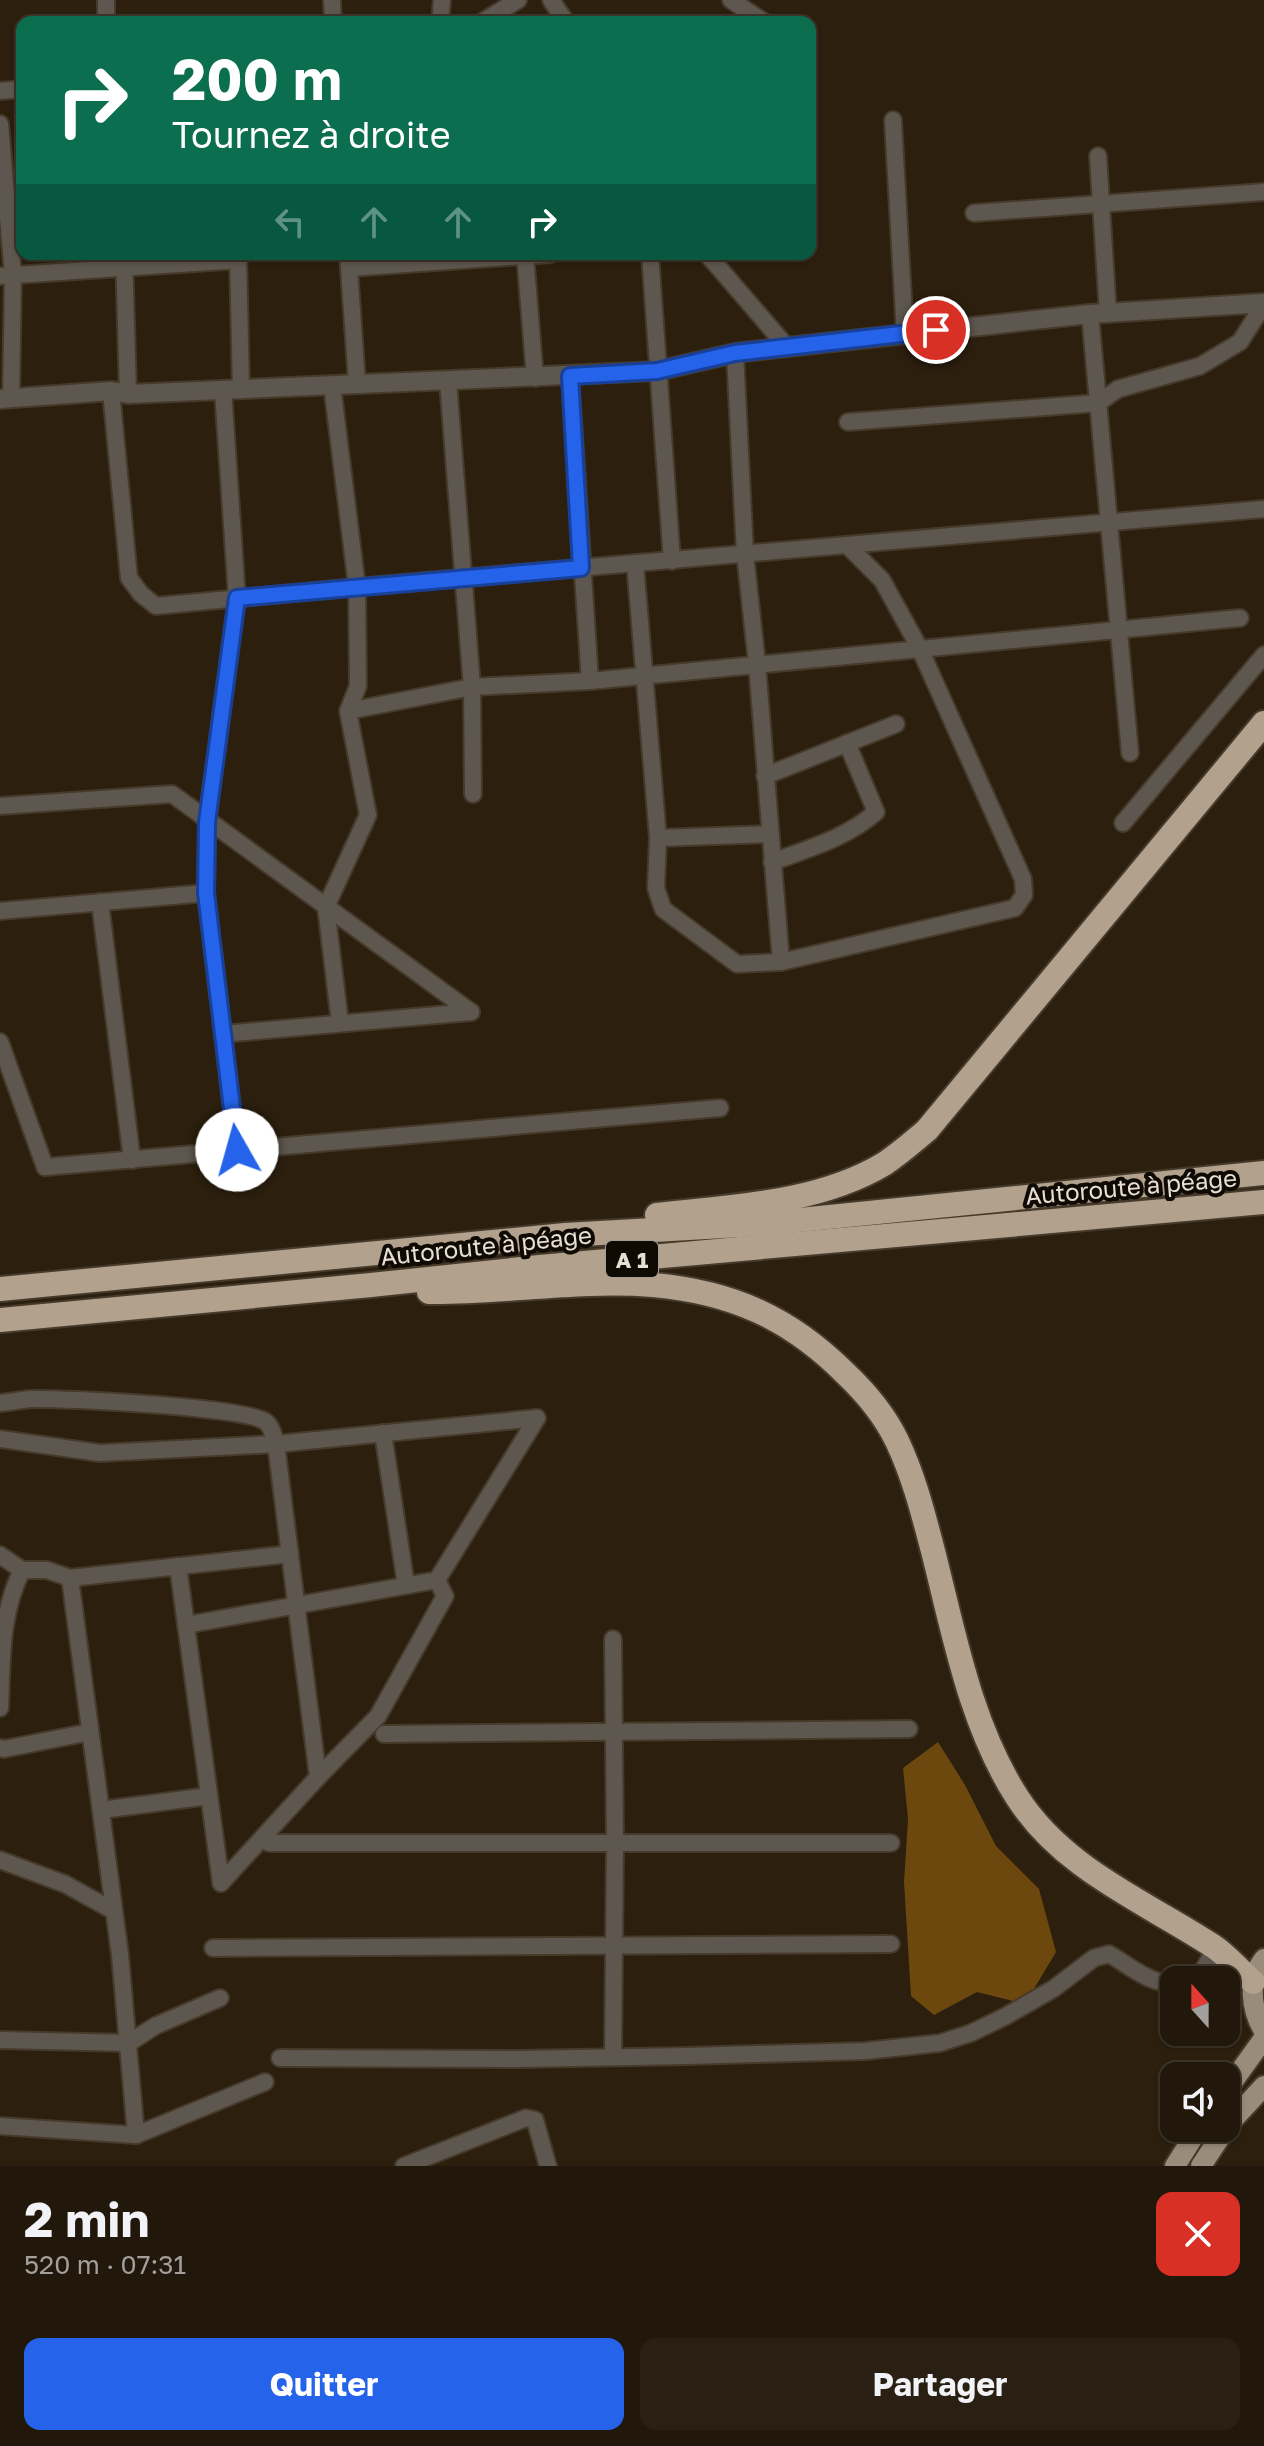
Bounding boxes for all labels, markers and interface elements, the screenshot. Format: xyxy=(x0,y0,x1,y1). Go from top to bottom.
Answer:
text: 200 m xyxy=(172,45,342,112)
icon: right xyxy=(40,48,144,152)
text: Tournez à droite xyxy=(172,113,451,156)
icon: left xyxy=(268,200,312,244)
icon: ahead xyxy=(352,200,396,244)
icon: ahead xyxy=(436,200,480,244)
icon: right xyxy=(520,200,564,244)
pin xyxy=(902,296,970,364)
icon: arrive xyxy=(914,308,958,352)
position arrow xyxy=(195,1108,279,1192)
street label: Autoroute à péage xyxy=(1024,1162,1238,1210)
street label: Autoroute à péage xyxy=(379,1219,593,1271)
road number: A 1 xyxy=(606,1241,658,1277)
north arrow xyxy=(1160,1966,1240,2046)
map controls xyxy=(1160,1966,1240,2142)
button: sound xyxy=(1160,2062,1240,2142)
text: 2 min xyxy=(24,2190,149,2248)
button: close xyxy=(1156,2192,1240,2276)
text: 520 m · 07:31 xyxy=(24,2249,186,2280)
button: Quitter xyxy=(24,2338,624,2430)
button: Partager xyxy=(640,2338,1240,2430)

